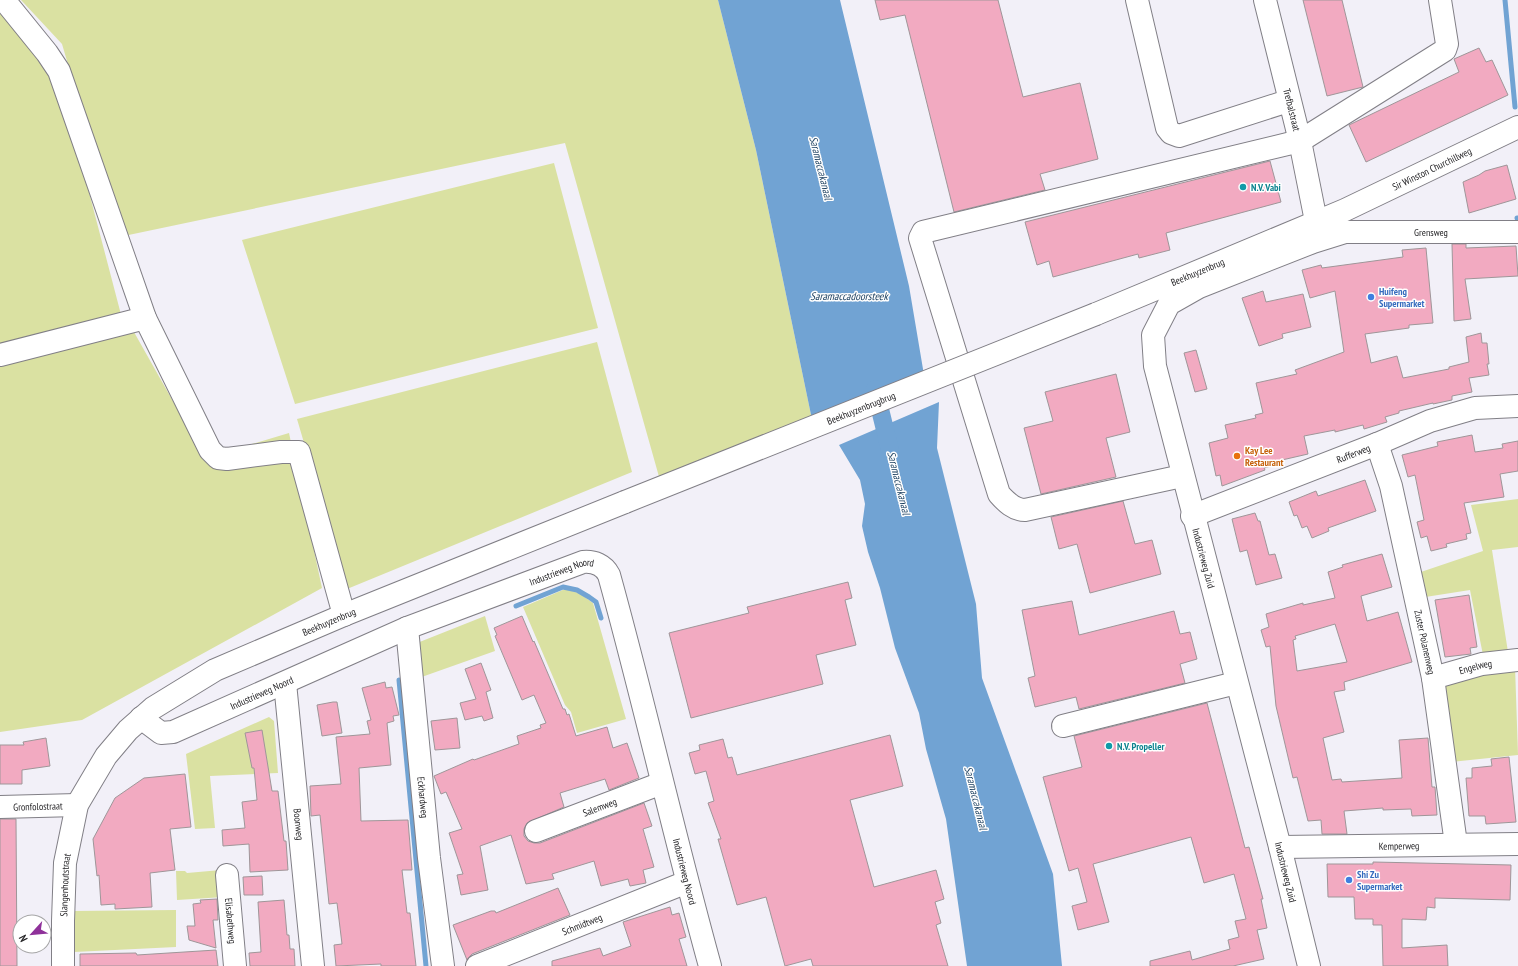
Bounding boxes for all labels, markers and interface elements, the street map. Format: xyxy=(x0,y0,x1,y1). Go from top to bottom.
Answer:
street label: Trefbalstraat xyxy=(1280,87,1303,133)
water label: Saramaccakanaal xyxy=(806,135,836,203)
street label: Sir Winston Churchillweg xyxy=(1390,144,1474,193)
place label: N.V. Vabi xyxy=(1251,181,1281,194)
marker: N.V. Vabi xyxy=(1238,182,1248,192)
street label: Grensweg xyxy=(1414,226,1448,239)
street label: Beekhuyzenbrug xyxy=(1169,255,1227,289)
place label: Huifeng Supermarket xyxy=(1379,285,1425,310)
water label: Saramaccadoorsteek xyxy=(810,289,889,303)
marker: Huifeng Supermarket xyxy=(1366,292,1376,302)
street label: Beekhuyzenbrugbrug xyxy=(825,389,897,428)
street label: Rufferweg xyxy=(1335,441,1372,466)
place label: Kay Lee Restaurant xyxy=(1245,444,1283,469)
water label: Saramaccakanaal xyxy=(884,450,914,518)
marker: Kay Lee Restaurant xyxy=(1232,451,1242,461)
street label: Industrieweg Zuid xyxy=(1189,527,1218,590)
street label: Industrieweg Noord xyxy=(527,556,595,589)
street label: Beekhuyzenbrug xyxy=(300,605,358,639)
street label: Zuster Polanenweg xyxy=(1411,609,1438,676)
street label: Engelweg xyxy=(1457,657,1493,677)
street label: Industrieweg Noord xyxy=(228,673,296,713)
place label: N.V. Propeller xyxy=(1117,740,1164,753)
marker: N.V. Propeller xyxy=(1104,741,1114,751)
water label: Saramaccakanaal xyxy=(961,765,991,833)
street label: Eckhardweg xyxy=(414,776,431,819)
street label: Salemweg xyxy=(581,795,619,820)
street label: Gronfolostraat xyxy=(13,799,63,814)
street label: Boonweg xyxy=(290,808,307,841)
street label: Industrieweg Noord xyxy=(670,837,699,906)
street label: Kemperweg xyxy=(1379,839,1419,853)
street label: Industrieweg Zuid xyxy=(1272,841,1299,904)
street label: Slangenhoutstraat xyxy=(57,852,74,917)
place label: Shi Zu Supermarket xyxy=(1357,868,1403,893)
marker: Shi Zu Supermarket xyxy=(1344,875,1354,885)
street label: Elisabethweg xyxy=(222,897,239,944)
street label: Schmidtweg xyxy=(560,911,604,938)
north arrow xyxy=(12,914,52,954)
text: N xyxy=(15,933,31,944)

